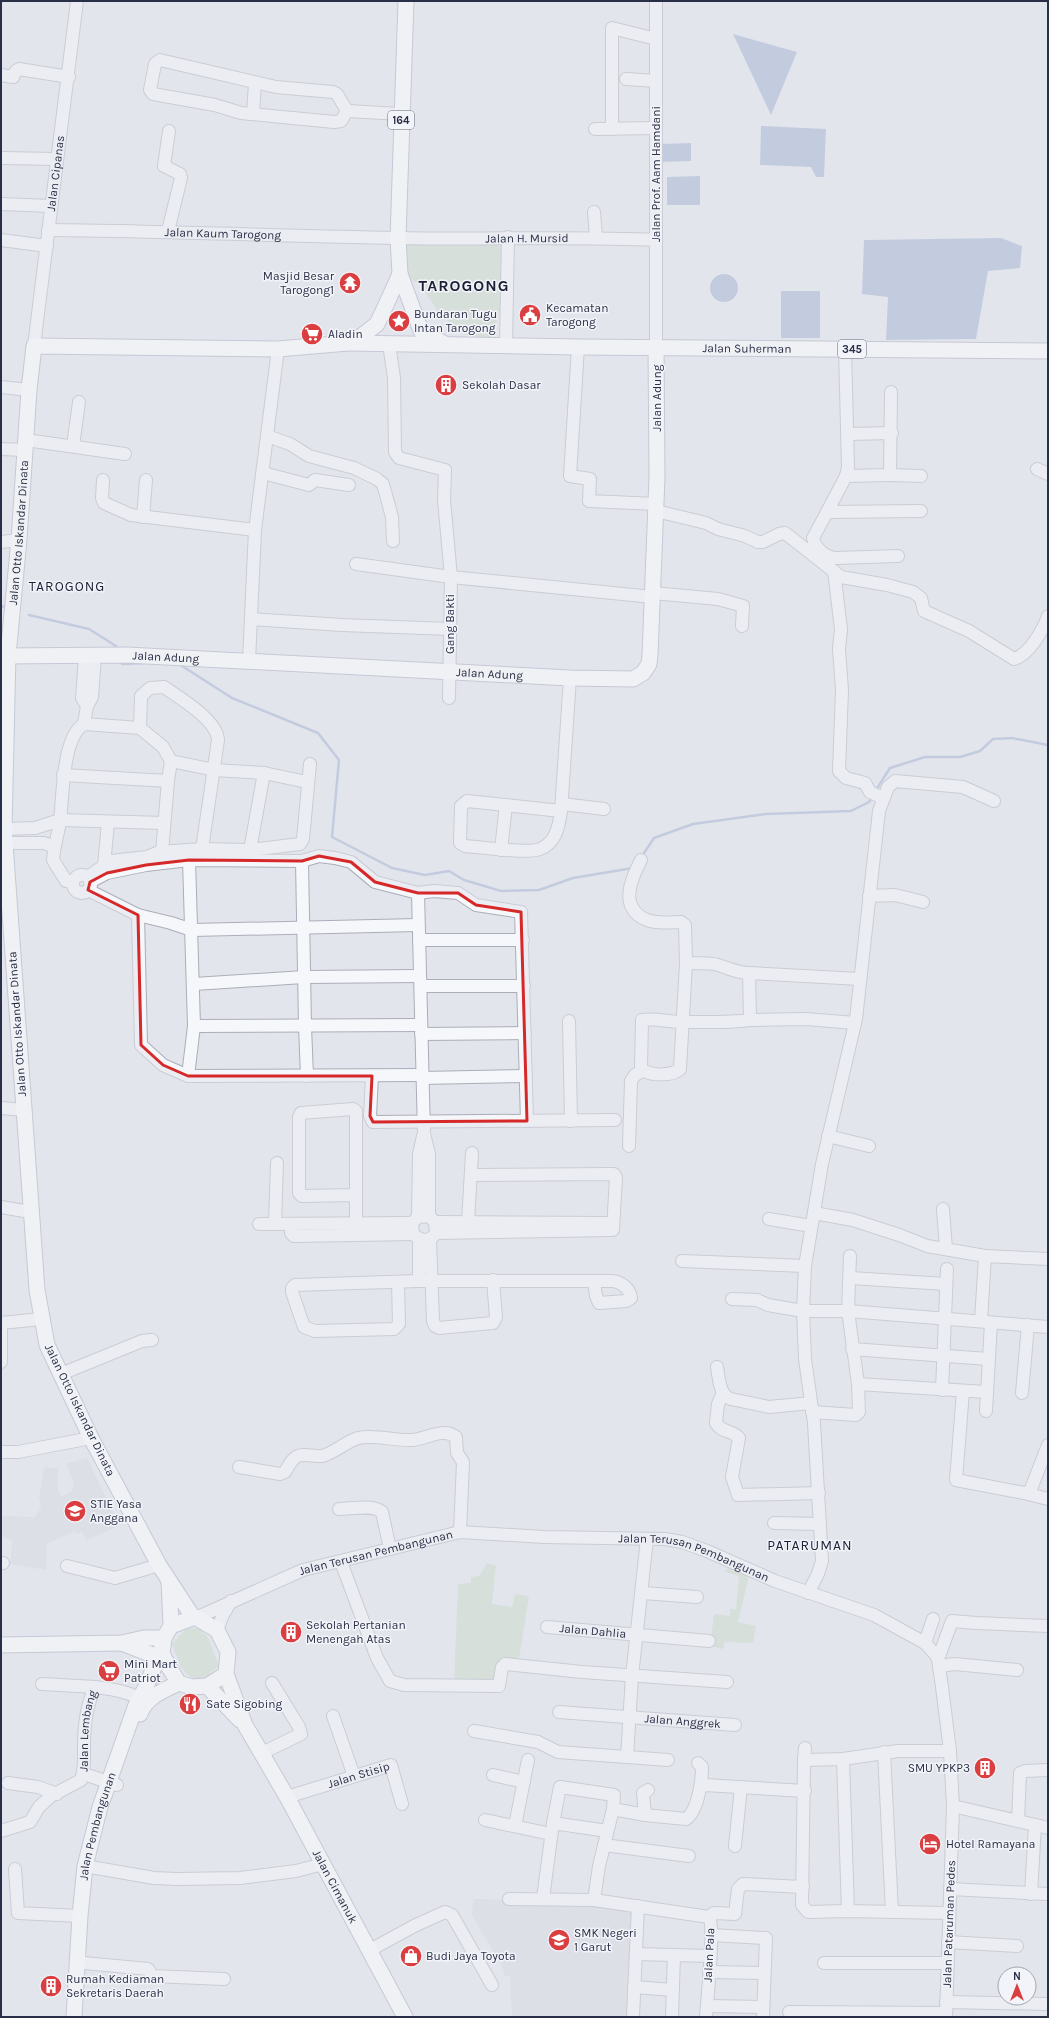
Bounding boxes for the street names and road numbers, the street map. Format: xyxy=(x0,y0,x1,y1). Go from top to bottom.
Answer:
street label: Jalan Prof. Aam Hamdani xyxy=(649,106,663,242)
road number: 164 xyxy=(388,111,414,129)
street label: Jalan Cipanas xyxy=(44,135,67,212)
street label: Jalan Kaum Tarogong xyxy=(164,225,282,242)
street label: Jalan H. Mursid xyxy=(485,231,569,246)
road number: 345 xyxy=(838,340,866,358)
street label: Jalan Suherman xyxy=(702,341,791,356)
street label: Jalan Adung xyxy=(650,364,664,431)
street label: Jalan Otto Iskandar Dinata xyxy=(6,460,31,606)
street label: Gang Bakti xyxy=(443,594,457,654)
street label: Jalan Adung xyxy=(132,648,200,666)
street label: Jalan Adung xyxy=(456,665,523,683)
street label: Jalan Otto Iskandar Dinata xyxy=(5,951,29,1097)
street label: Jalan Otto Iskandar Dinata xyxy=(42,1342,118,1478)
street label: Jalan Terusan Pembangunan xyxy=(297,1527,454,1578)
street label: Jalan Terusan Pembangunan xyxy=(618,1531,771,1585)
street label: Jalan Dahlia xyxy=(559,1621,627,1641)
street label: Jalan Lembang xyxy=(76,1688,100,1772)
street label: Jalan Anggrek xyxy=(644,1711,722,1731)
street label: Jalan Stisip xyxy=(326,1759,391,1791)
street label: Jalan Pembangunan xyxy=(77,1770,119,1881)
street label: Jalan Cimanuk xyxy=(310,1847,361,1926)
street label: Jalan Pataruman Pedes xyxy=(940,1860,958,1988)
street label: Jalan Pala xyxy=(701,1927,717,1983)

